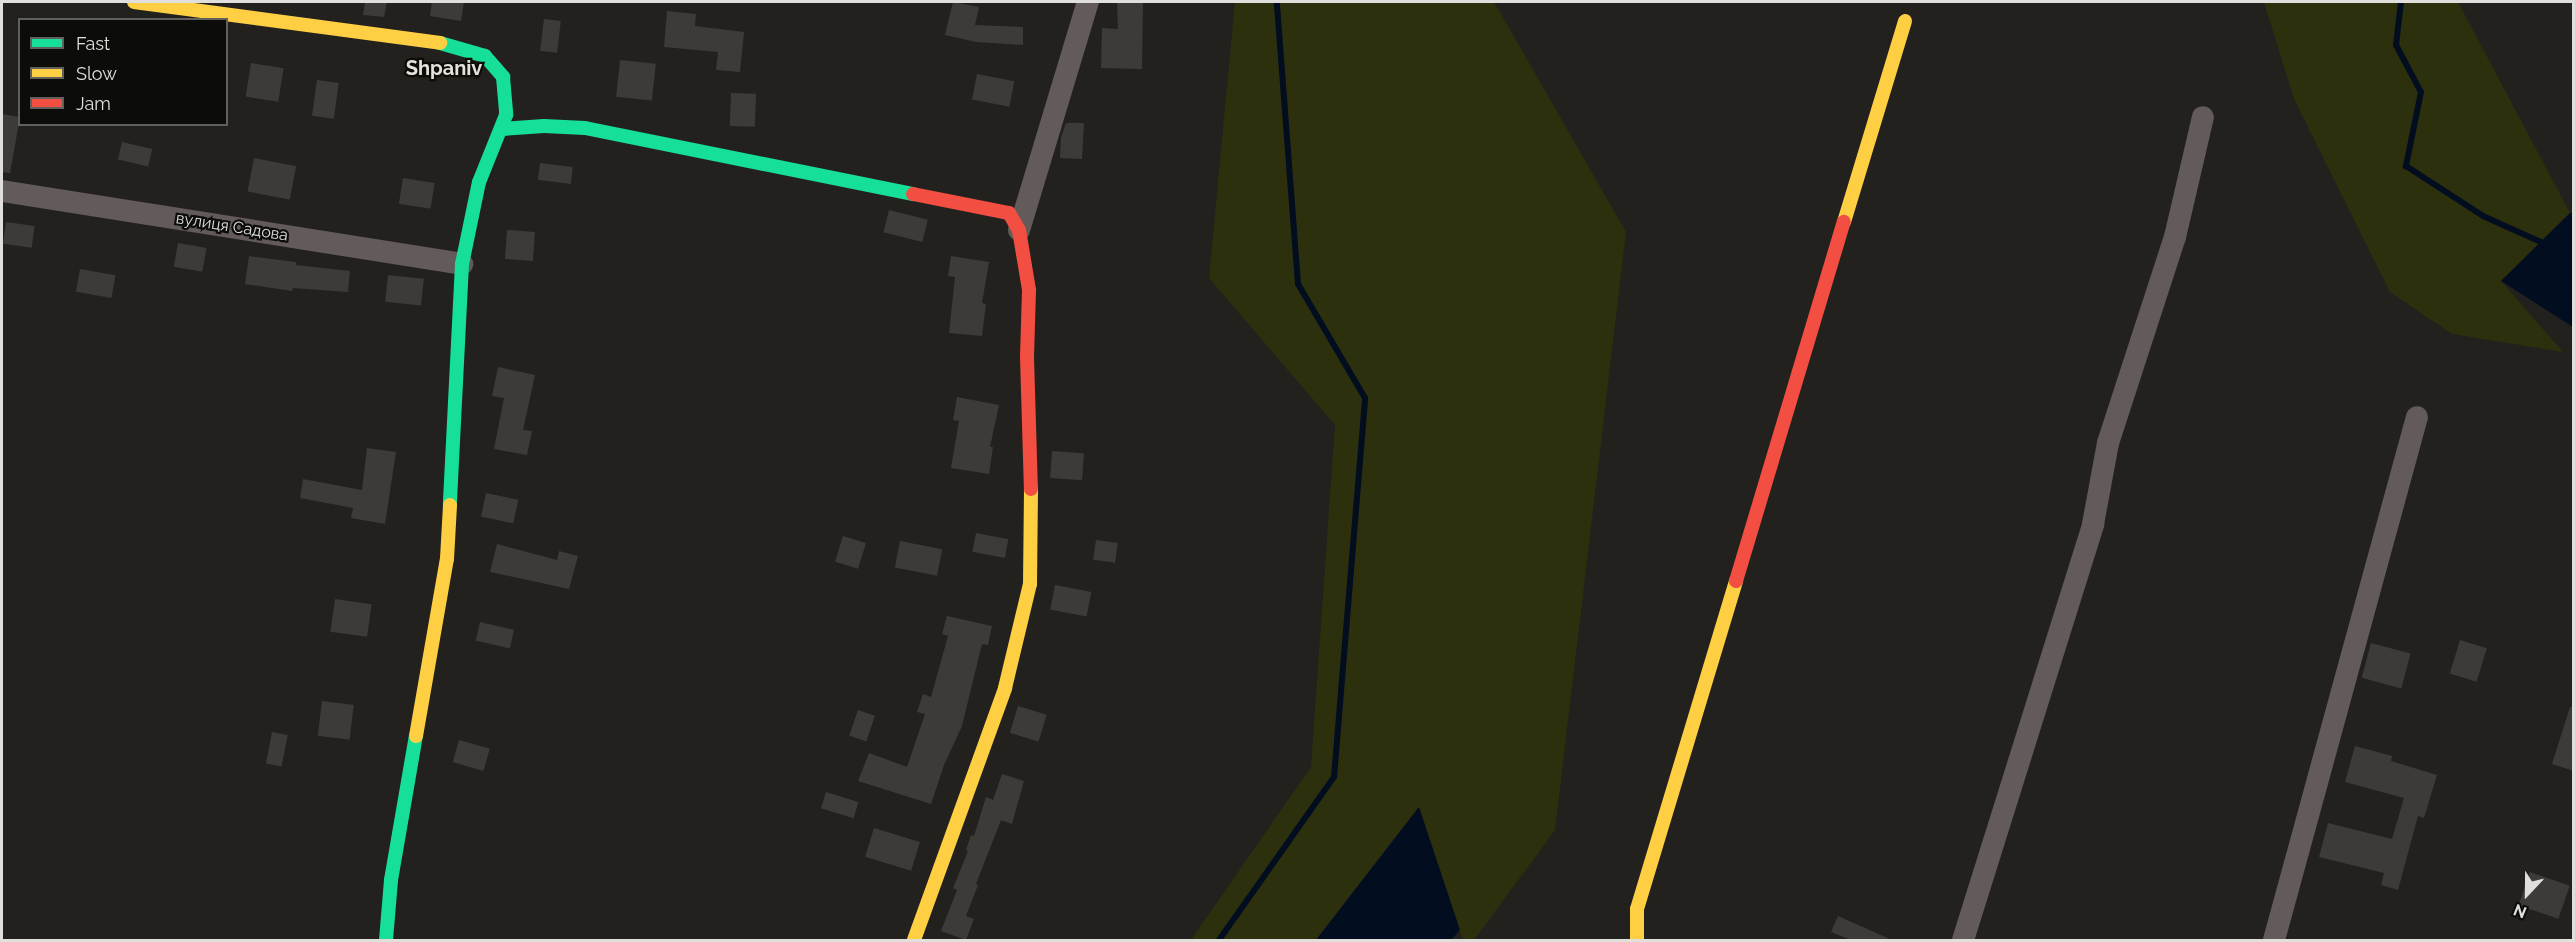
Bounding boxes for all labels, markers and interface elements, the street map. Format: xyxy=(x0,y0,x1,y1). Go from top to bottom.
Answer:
legend xyxy=(18,18,228,126)
text: Fast xyxy=(76,33,110,54)
district label: Shpaniv xyxy=(406,56,482,80)
text: Slow xyxy=(76,63,117,84)
text: Jam xyxy=(76,93,111,114)
street label: вулиця Садова xyxy=(175,209,289,245)
north arrow xyxy=(2497,864,2557,924)
text: N xyxy=(2511,900,2529,922)

